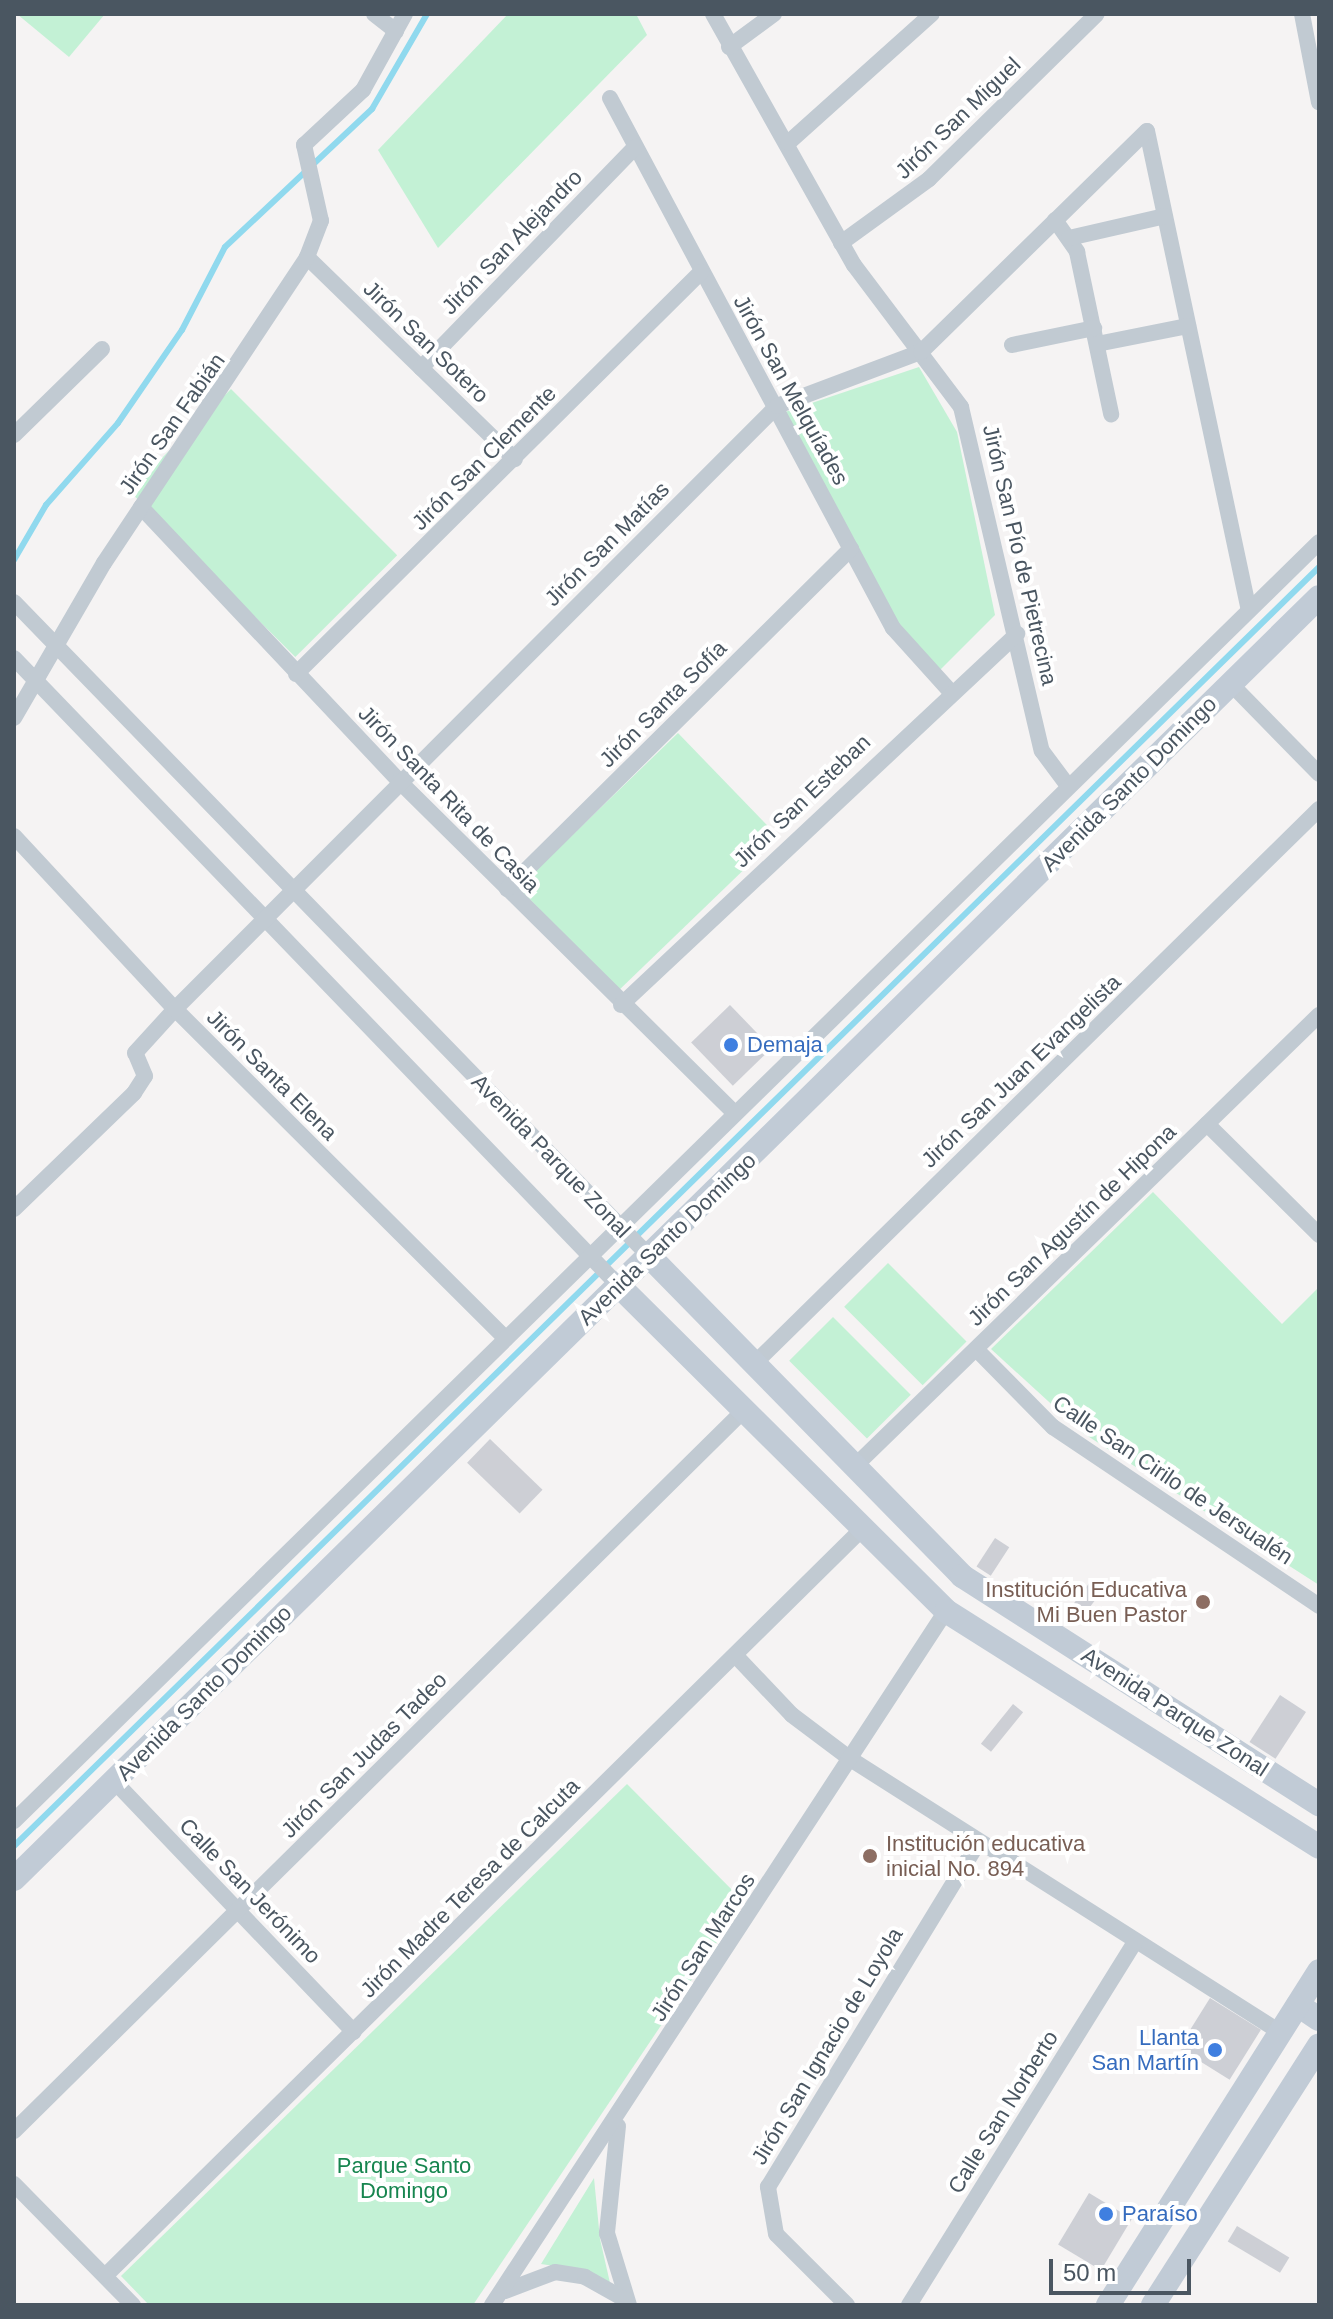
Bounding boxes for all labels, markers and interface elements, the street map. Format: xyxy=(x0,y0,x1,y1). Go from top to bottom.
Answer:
street label: Jirón San Miguel xyxy=(890,52,1026,184)
street label: Jirón San Alejandro xyxy=(436,164,588,320)
street label: Jirón San Sotero xyxy=(358,276,494,408)
street label: Jirón San Melquíades xyxy=(728,291,854,489)
street label: Jirón San Fabián xyxy=(113,348,231,500)
street label: Jirón San Clemente xyxy=(406,380,562,536)
street label: Jirón San Pío de Pietrecina xyxy=(977,422,1063,688)
street label: Jirón San Matías xyxy=(539,476,675,612)
street label: Jirón Santa Sofía xyxy=(594,635,732,773)
street label: Avenida Santo Domingo xyxy=(1036,691,1222,877)
street label: Jirón Santa Rita de Casia xyxy=(353,700,545,898)
street label: Jirón San Esteban xyxy=(728,729,876,873)
street label: Jirón San Juan Evangelista xyxy=(916,969,1126,1173)
street label: Jirón Santa Elena xyxy=(201,1004,343,1146)
place label: Demaja xyxy=(747,1032,823,1058)
marker: Demaja xyxy=(722,1036,740,1054)
street label: Avenida Parque Zonal xyxy=(466,1069,636,1243)
street label: Jirón San Agustín de Hipona xyxy=(962,1118,1182,1332)
street label: Avenida Santo Domingo xyxy=(573,1147,761,1331)
street label: Calle San Cirilo de Jersualén xyxy=(1048,1390,1298,1570)
place label: Institución Educativa Mi Buen Pastor xyxy=(985,1576,1187,1628)
marker: Institución Educativa Mi Buen Pastor xyxy=(1194,1593,1212,1611)
street label: Avenida Santo Domingo xyxy=(111,1600,297,1786)
street label: Avenida Parque Zonal xyxy=(1077,1642,1273,1782)
street label: Jirón San Judas Tadeo xyxy=(276,1667,452,1843)
street label: Jirón Madre Teresa de Calcuta xyxy=(355,1773,585,2003)
street label: Calle San Jerónimo xyxy=(174,1813,326,1969)
place label: Institución educativa inicial No. 894 xyxy=(886,1830,1085,1882)
marker: Institución educativa inicial No. 894 xyxy=(861,1847,879,1865)
street label: Jirón San Marcos xyxy=(645,1868,761,2026)
street label: Jirón San Ignacio de Loyola xyxy=(746,1923,908,2169)
place label: Llanta San Martín xyxy=(1091,2024,1199,2076)
street label: Calle San Norberto xyxy=(942,2026,1064,2198)
marker: Llanta San Martín xyxy=(1206,2041,1224,2059)
park label: Parque Santo Domingo xyxy=(337,2152,471,2204)
place label: Paraíso xyxy=(1122,2201,1198,2227)
marker: Paraíso xyxy=(1097,2205,1115,2223)
scale bar xyxy=(1053,2243,1195,2293)
text: 50 m xyxy=(1063,2259,1116,2286)

